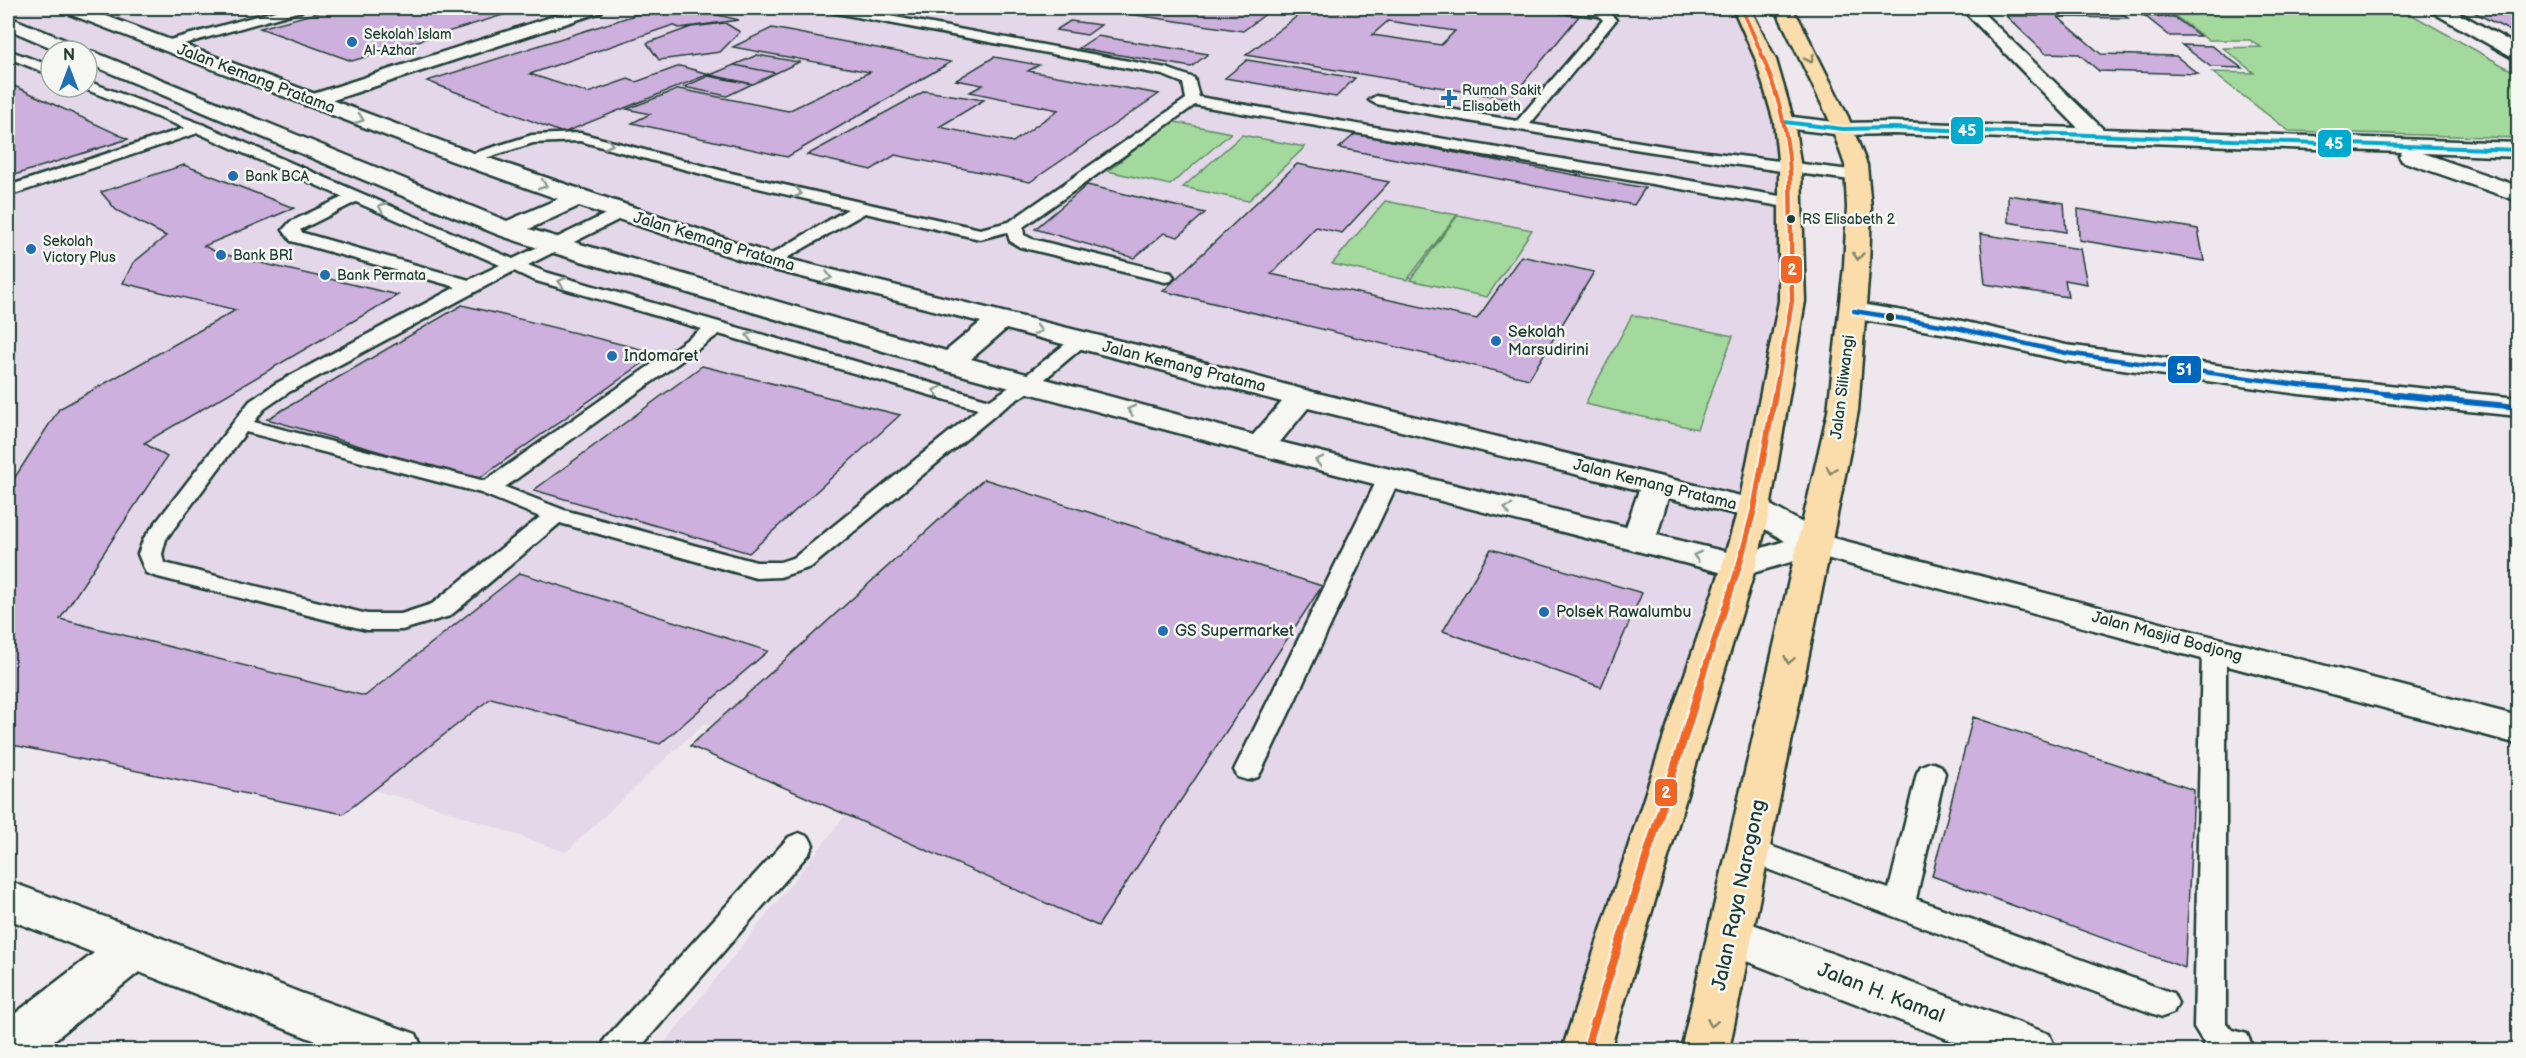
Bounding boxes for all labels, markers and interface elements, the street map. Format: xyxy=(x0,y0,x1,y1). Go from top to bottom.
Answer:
place label: Sekolah Islam Al-Azhar xyxy=(364,26,452,59)
marker: Sekolah Islam Al-Azhar xyxy=(345,35,359,49)
north arrow xyxy=(39,39,99,99)
street label: Jalan Kemang Pratama xyxy=(174,40,338,118)
text: N xyxy=(63,46,75,65)
one-way arrow xyxy=(1803,53,1814,64)
place label: Rumah Sakit Elisabeth xyxy=(1462,82,1542,115)
marker: Rumah Sakit Elisabeth xyxy=(1440,89,1458,107)
one-way arrow xyxy=(354,111,364,124)
line badge: 45 xyxy=(1950,116,1984,145)
text: 45 xyxy=(1958,122,1976,141)
line badge: 45 xyxy=(2317,129,2352,158)
text: 45 xyxy=(2325,135,2343,154)
one-way arrow xyxy=(604,137,614,150)
place label: Bank BCA xyxy=(245,168,310,185)
marker: Bank BCA xyxy=(226,169,240,183)
one-way arrow xyxy=(537,178,548,191)
one-way arrow xyxy=(792,185,802,198)
one-way arrow xyxy=(378,203,389,215)
street label: Jalan Kemang Pratama xyxy=(631,208,797,276)
place label: RS Elisabeth 2 xyxy=(1802,211,1896,228)
marker: RS Elisabeth 2 xyxy=(1785,213,1797,225)
place label: Sekolah Victory Plus xyxy=(43,233,116,266)
marker: Sekolah Victory Plus xyxy=(24,242,38,256)
place label: Bank BRI xyxy=(233,247,293,264)
marker: Bank BRI xyxy=(214,248,228,262)
one-way arrow xyxy=(1852,251,1865,260)
line badge: 2 xyxy=(1780,255,1803,284)
text: 2 xyxy=(1787,261,1797,280)
place label: Bank Permata xyxy=(337,267,426,284)
marker: Bank Permata xyxy=(318,268,332,282)
one-way arrow xyxy=(823,269,833,282)
one-way arrow xyxy=(557,277,567,290)
unlabelled marker xyxy=(1884,311,1896,323)
one-way arrow xyxy=(1033,322,1043,335)
place label: Sekolah Marsudirini xyxy=(1508,323,1589,360)
one-way arrow xyxy=(745,331,756,343)
marker: Sekolah Marsudirini xyxy=(1489,334,1503,348)
street label: Jalan Siliwangi xyxy=(1827,334,1859,440)
street label: Jalan Kemang Pratama xyxy=(1100,337,1268,397)
place label: Indomaret xyxy=(624,347,698,366)
marker: Indomaret xyxy=(605,349,619,363)
line badge: 51 xyxy=(2167,355,2202,384)
text: 51 xyxy=(2176,361,2192,380)
one-way arrow xyxy=(932,386,943,398)
one-way arrow xyxy=(1126,405,1137,417)
one-way arrow xyxy=(1314,455,1324,468)
street label: Jalan Kemang Pratama xyxy=(1571,455,1739,515)
one-way arrow xyxy=(1825,464,1838,474)
one-way arrow xyxy=(1503,503,1513,516)
one-way arrow xyxy=(1693,551,1703,564)
place label: Polsek Rawalumbu xyxy=(1556,603,1691,622)
marker: Polsek Rawalumbu xyxy=(1537,605,1551,619)
street label: Jalan Masjid Bodjong xyxy=(2090,608,2244,666)
place label: GS Supermarket xyxy=(1175,622,1294,641)
marker: GS Supermarket xyxy=(1156,624,1170,638)
one-way arrow xyxy=(1783,655,1796,665)
line badge: 2 xyxy=(1654,778,1678,807)
text: 2 xyxy=(1661,784,1671,803)
street label: Jalan Raya Narogong xyxy=(1707,797,1771,993)
street label: Jalan H. Kamal xyxy=(1814,958,1948,1028)
one-way arrow xyxy=(1706,1018,1719,1028)

